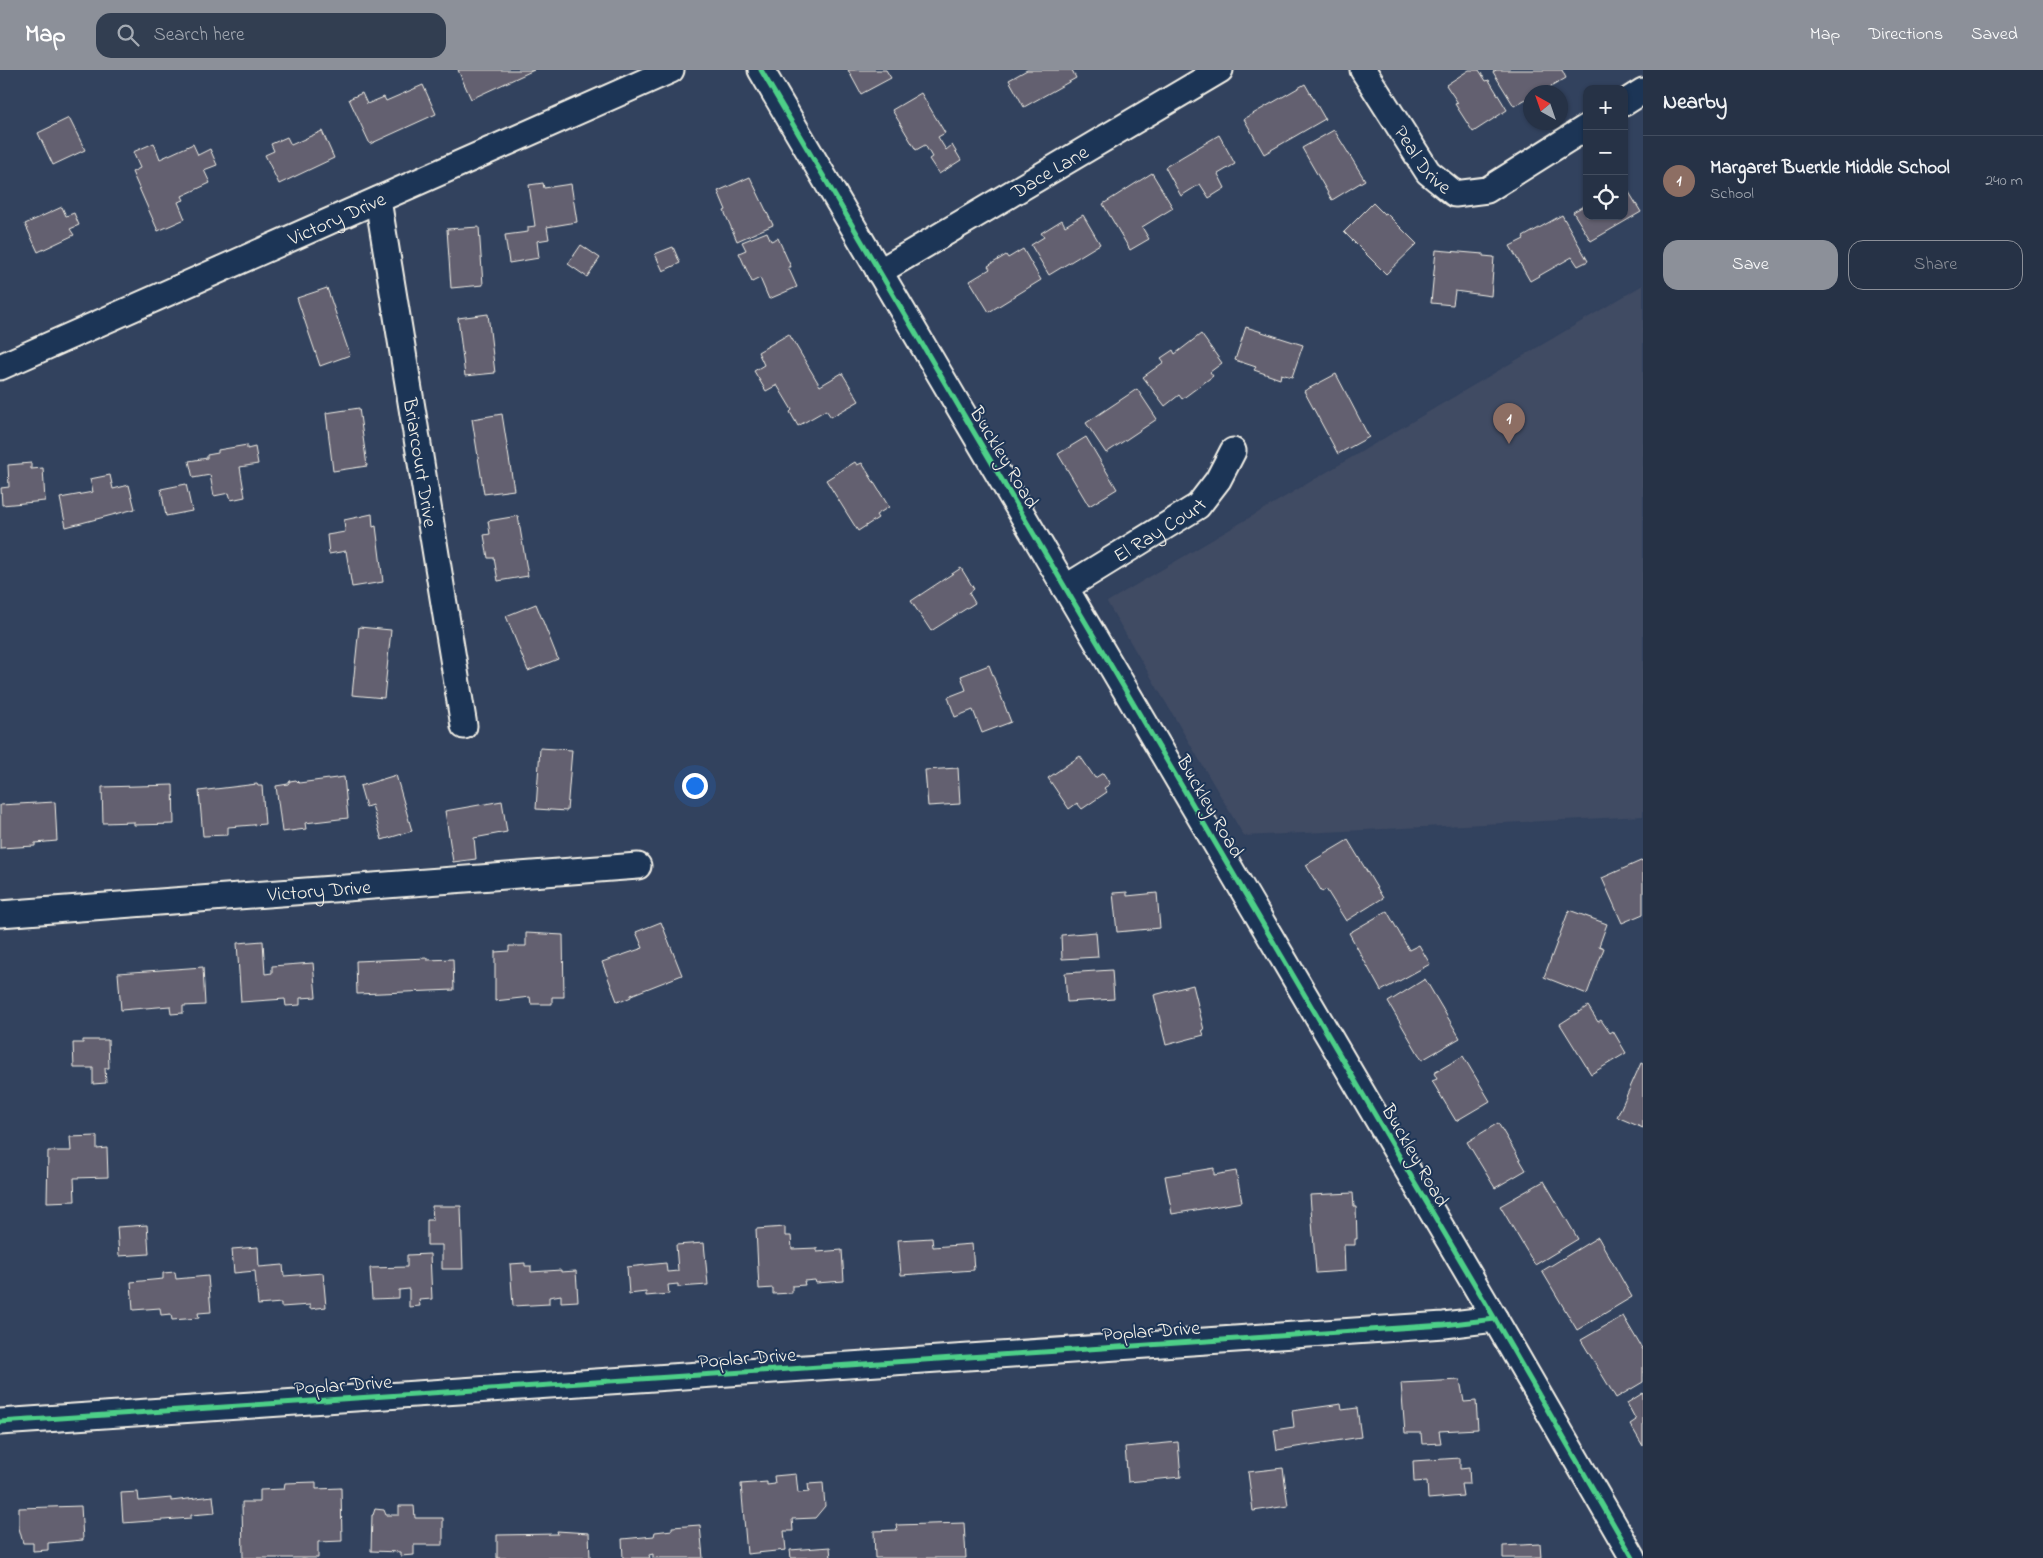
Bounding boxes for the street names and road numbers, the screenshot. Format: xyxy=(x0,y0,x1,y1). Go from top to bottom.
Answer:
street label: Peal Drive xyxy=(1385,121,1457,202)
street label: Dace Lane xyxy=(1006,139,1095,208)
street label: Victory Drive xyxy=(283,186,391,255)
street label: Briarcourt Drive xyxy=(393,395,443,530)
street label: Buckley Road xyxy=(960,401,1045,515)
street label: El Ray Court xyxy=(1109,493,1216,572)
street label: Buckley Road xyxy=(1167,750,1250,864)
street label: Victory Drive xyxy=(265,874,372,911)
street label: Buckley Road xyxy=(1372,1099,1455,1213)
street label: Poplar Drive xyxy=(1101,1315,1201,1350)
street label: Poplar Drive xyxy=(697,1342,797,1377)
street label: Poplar Drive xyxy=(293,1369,393,1404)

